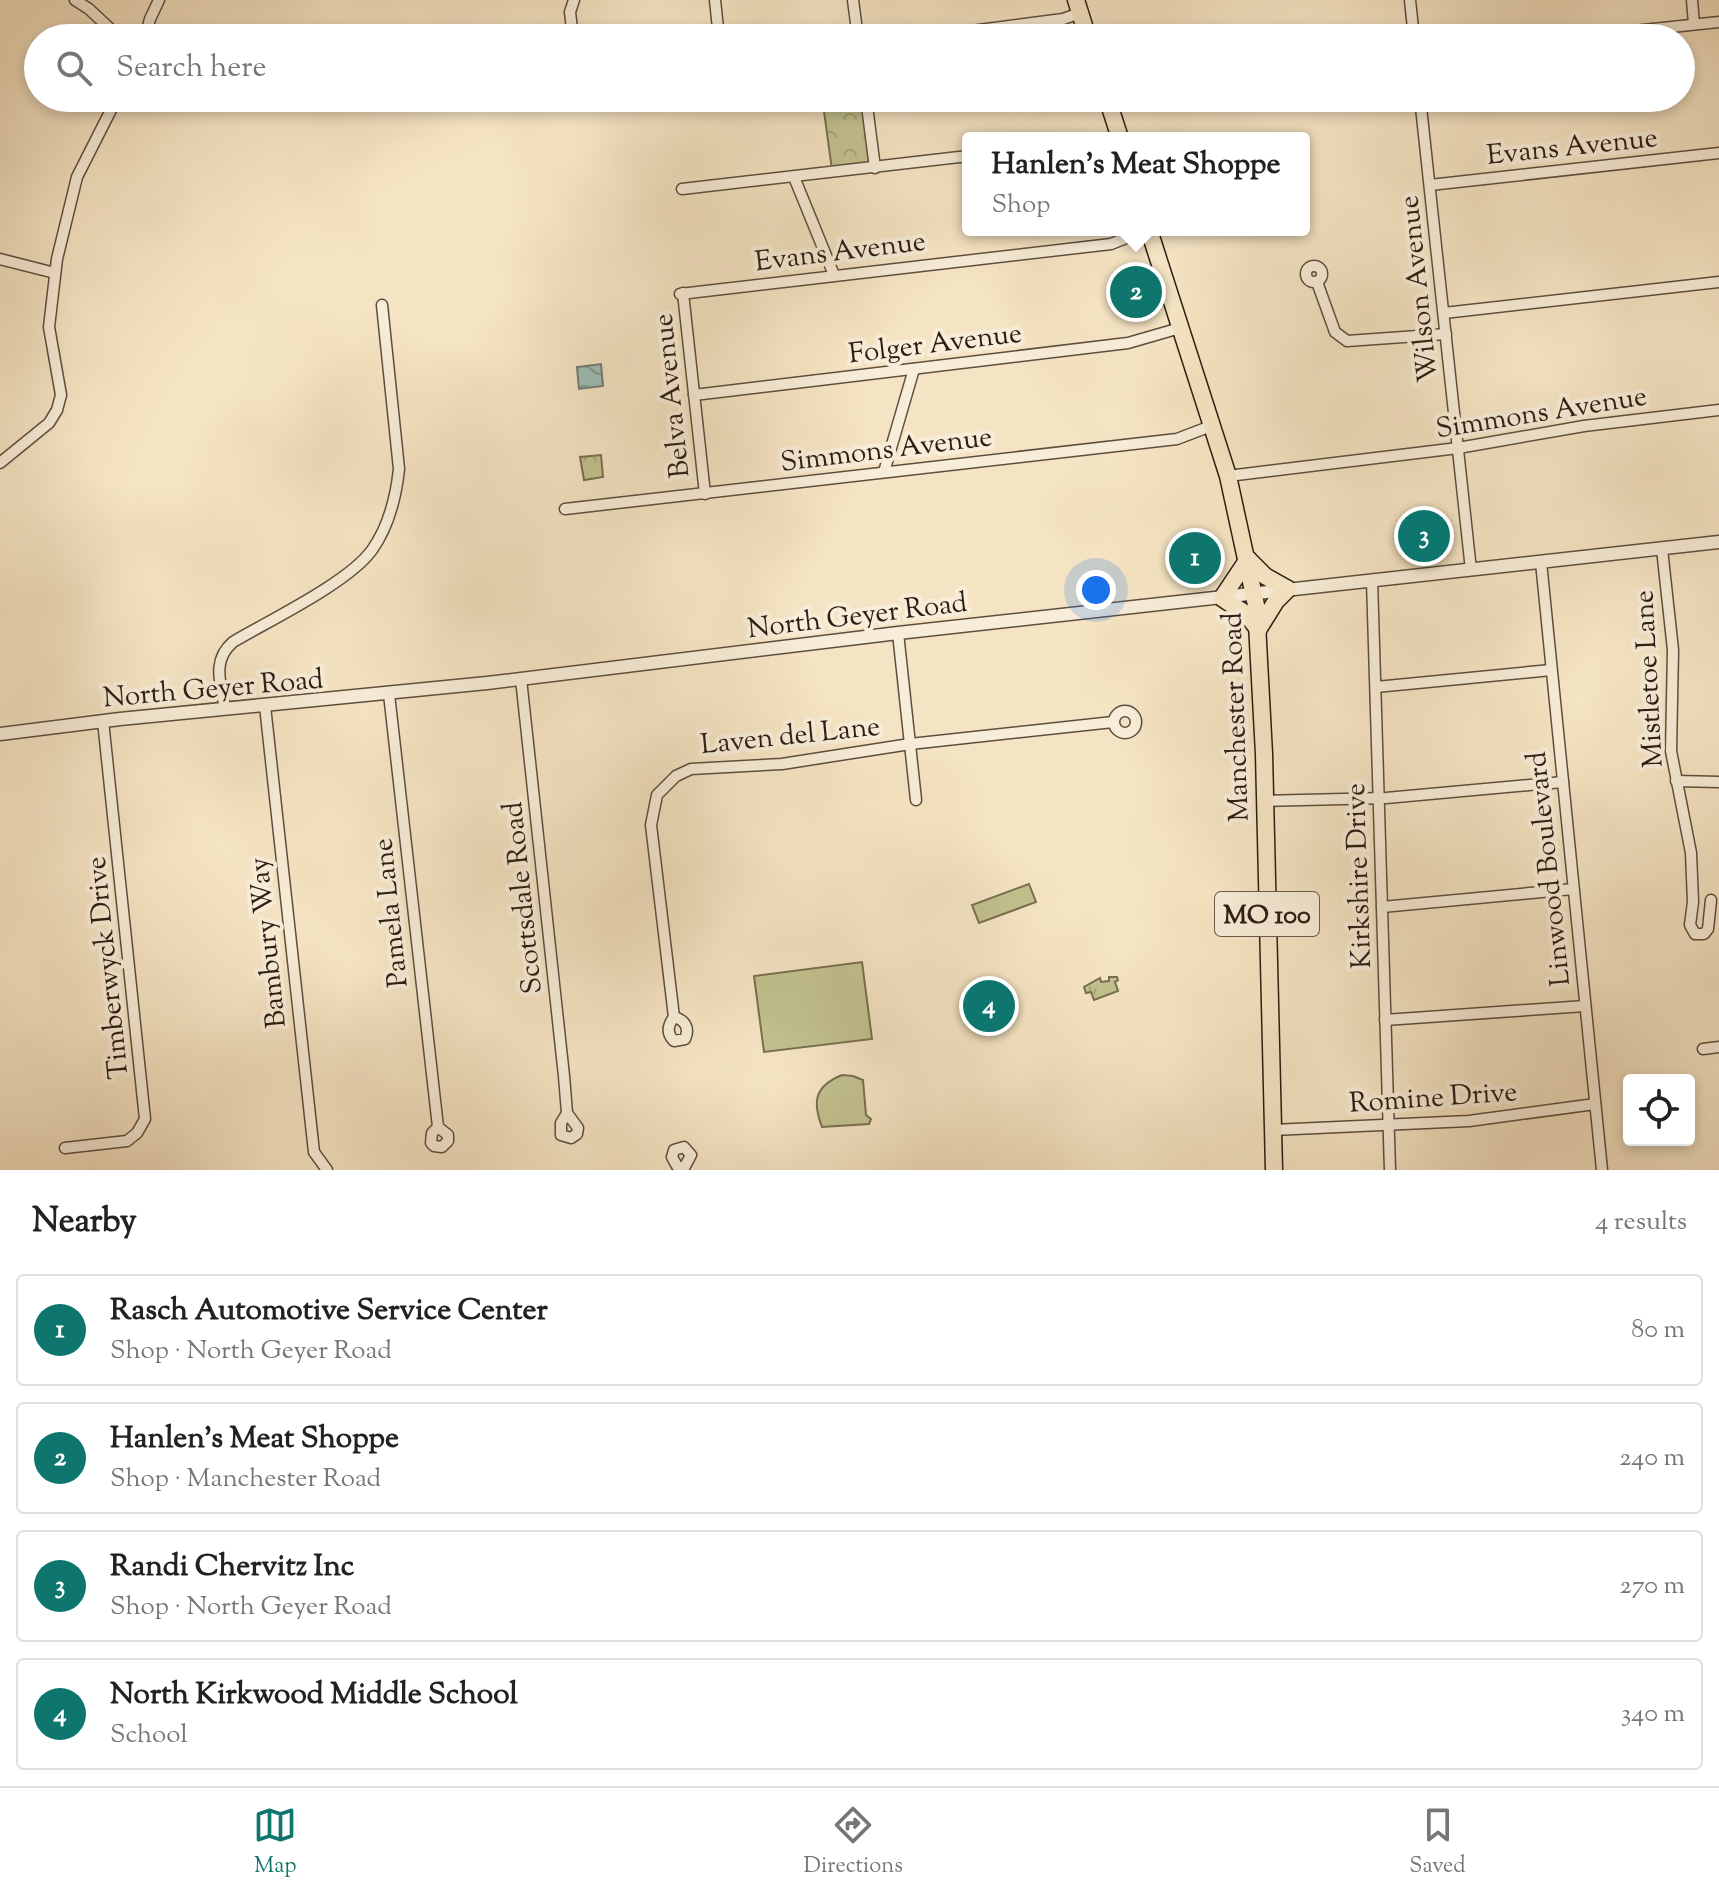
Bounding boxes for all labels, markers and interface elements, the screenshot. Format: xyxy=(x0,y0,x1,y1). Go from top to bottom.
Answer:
search box xyxy=(24,24,1695,112)
icon: search xyxy=(52,46,96,90)
text: Search here xyxy=(116,47,266,90)
street label: Evans Avenue xyxy=(1485,119,1660,177)
popup xyxy=(962,132,1310,236)
text: Hanlen's Meat Shoppe xyxy=(992,144,1280,187)
text: Shop xyxy=(992,187,1050,224)
street label: Wilson Avenue xyxy=(1390,193,1450,384)
street label: Evans Avenue xyxy=(753,223,928,283)
pin: 2 xyxy=(1110,262,1162,322)
street label: Belva Avenue xyxy=(644,311,702,480)
street label: Folger Avenue xyxy=(846,315,1024,375)
street label: Simmons Avenue xyxy=(1433,378,1650,450)
street label: Simmons Avenue xyxy=(778,418,995,484)
pin: 3 xyxy=(1398,506,1450,566)
pin: 1 xyxy=(1169,528,1221,588)
your location xyxy=(1076,570,1116,610)
street label: North Geyer Road xyxy=(745,584,970,650)
street label: Mistletoe Lane xyxy=(1625,589,1675,769)
street label: Manchester Road xyxy=(1213,611,1261,822)
street label: North Geyer Road xyxy=(101,660,325,720)
street label: Laven del Lane xyxy=(699,708,882,766)
street label: Linwood Boulevard xyxy=(1518,749,1582,988)
street label: Kirkshire Drive xyxy=(1337,782,1383,969)
street label: Scottsdale Road xyxy=(494,800,554,996)
street label: Pamela Lane xyxy=(364,836,420,989)
street label: Timberwyck Drive xyxy=(77,854,141,1081)
street label: Bambury Way xyxy=(240,855,298,1030)
road number: MO 100 xyxy=(1215,892,1319,936)
pin: 4 xyxy=(963,976,1015,1036)
street label: Romine Drive xyxy=(1348,1073,1519,1125)
map controls xyxy=(1623,1074,1695,1146)
button: locate xyxy=(1623,1074,1695,1146)
text: Nearby xyxy=(32,1198,137,1247)
text: 4 results xyxy=(1595,1204,1687,1241)
text: Rasch Automotive Service Center xyxy=(110,1290,548,1333)
text: 1 xyxy=(56,1312,64,1349)
text: 80 m xyxy=(1631,1312,1685,1349)
text: Shop · North Geyer Road xyxy=(110,1333,392,1370)
text: Hanlen's Meat Shoppe xyxy=(110,1418,399,1461)
text: 2 xyxy=(54,1440,66,1477)
text: 240 m xyxy=(1619,1440,1685,1477)
text: Shop · Manchester Road xyxy=(110,1461,381,1498)
text: Randi Chervitz Inc xyxy=(110,1546,354,1589)
text: 3 xyxy=(55,1568,65,1605)
text: 270 m xyxy=(1620,1568,1685,1605)
text: Shop · North Geyer Road xyxy=(110,1589,392,1626)
text: North Kirkwood Middle School xyxy=(110,1674,518,1717)
text: 4 xyxy=(53,1696,67,1733)
text: 340 m xyxy=(1621,1696,1685,1733)
text: School xyxy=(110,1717,188,1754)
tab: Map xyxy=(253,1803,297,1883)
tab: Directions xyxy=(804,1803,903,1883)
tab: Saved xyxy=(1409,1803,1466,1883)

